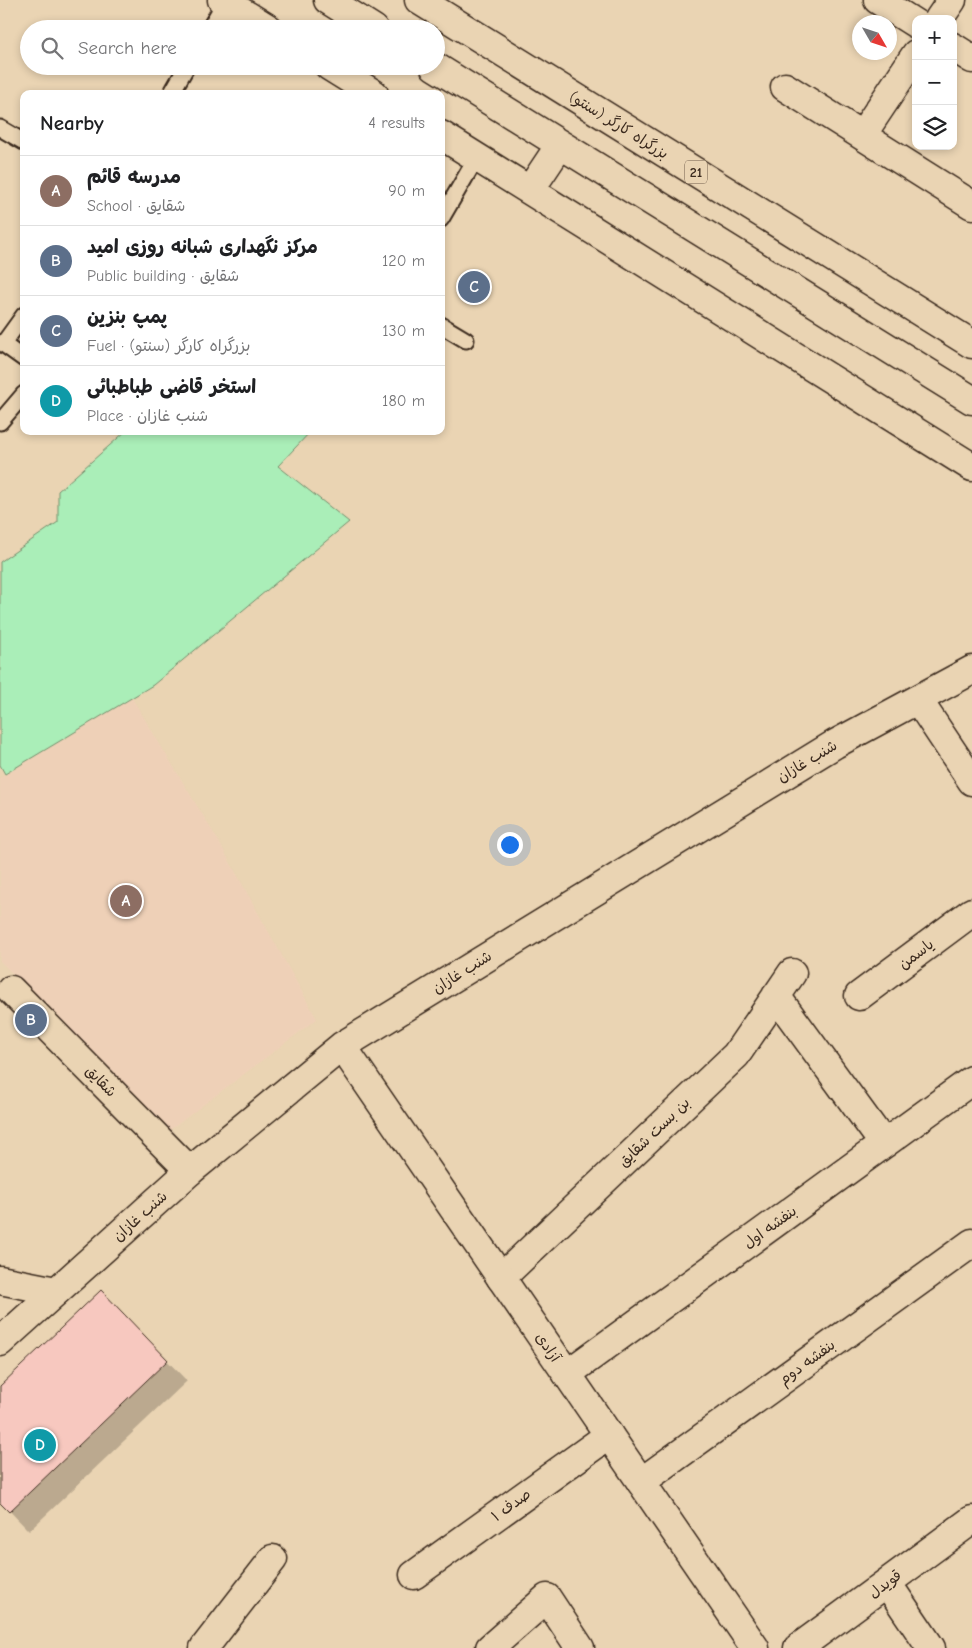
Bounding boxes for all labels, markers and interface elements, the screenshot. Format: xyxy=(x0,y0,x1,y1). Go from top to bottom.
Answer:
north arrow xyxy=(852,15,897,60)
map controls xyxy=(912,15,957,150)
button: + xyxy=(912,15,957,60)
search box xyxy=(20,20,445,75)
icon: search xyxy=(38,34,66,62)
text: Search here xyxy=(78,37,177,59)
button: − xyxy=(912,60,957,105)
street label: بزرگراه کارگر (سنتو) xyxy=(566,87,672,163)
button: layers xyxy=(912,105,957,150)
text: Nearby xyxy=(40,111,104,135)
text: 4 results xyxy=(368,114,425,132)
road number: 21 xyxy=(685,160,707,183)
text: مدرسه قائم xyxy=(87,166,181,188)
text: A xyxy=(52,182,60,200)
text: 90 m xyxy=(388,182,425,200)
text: School · شقایق xyxy=(87,197,185,215)
text: مرکز نگهداری شبانه روزی امید xyxy=(87,236,318,258)
text: B xyxy=(51,252,61,270)
text: 120 m xyxy=(382,252,425,270)
text: Public building · شقایق xyxy=(87,267,239,285)
pin: C xyxy=(458,268,490,306)
text: پمپ بنزین xyxy=(87,306,167,328)
text: C xyxy=(51,322,61,340)
text: 130 m xyxy=(382,322,425,340)
text: Fuel · بزرگراه کارگر (سنتو) xyxy=(87,337,250,355)
text: استخر قاضی طباطبائی xyxy=(87,376,256,398)
text: D xyxy=(51,392,61,410)
text: 180 m xyxy=(382,392,425,410)
text: Place · شنب غازان xyxy=(87,407,208,425)
street label: شنب غازان xyxy=(774,736,840,786)
your location xyxy=(497,832,523,858)
pin: A xyxy=(110,882,142,920)
street label: یاسمن xyxy=(895,935,937,973)
street label: شنب غازان xyxy=(429,947,495,997)
pin: B xyxy=(15,1001,47,1039)
street label: شقایق xyxy=(82,1062,120,1100)
street label: بن بست شقایق xyxy=(615,1093,693,1171)
street label: شنب غازان xyxy=(109,1187,171,1245)
street label: بنفشه اول xyxy=(740,1202,800,1252)
street label: آزادی xyxy=(532,1329,565,1366)
street label: بنفشه دوم xyxy=(775,1336,840,1391)
pin: D xyxy=(24,1426,56,1464)
street label: صدف ۱ xyxy=(488,1485,534,1525)
street label: قویدل xyxy=(865,1566,905,1602)

